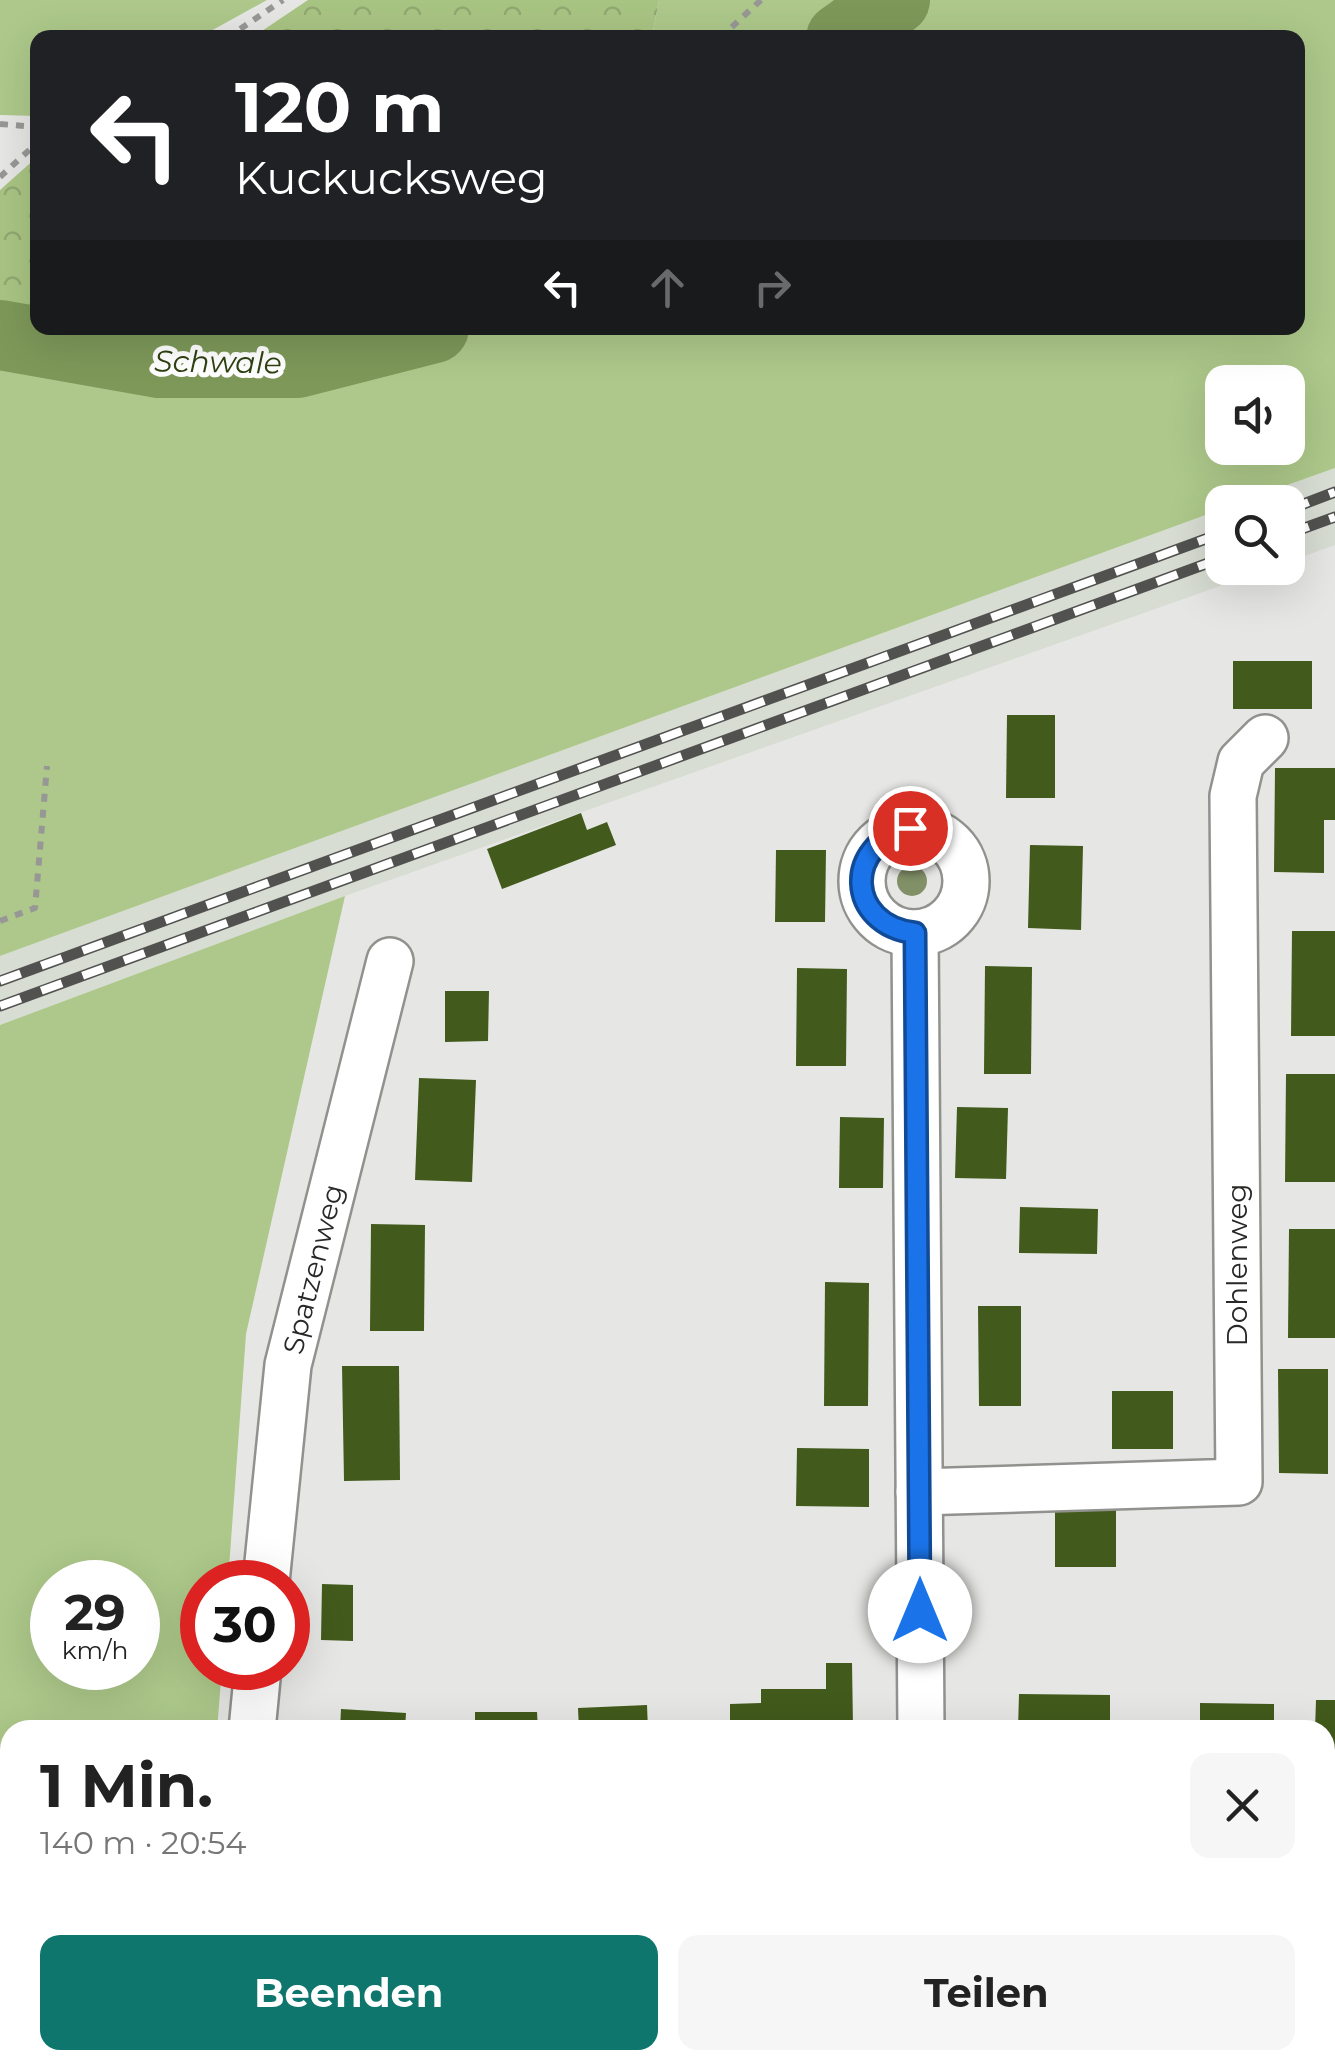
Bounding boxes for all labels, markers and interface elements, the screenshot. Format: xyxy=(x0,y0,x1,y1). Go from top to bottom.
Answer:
text: 120 m xyxy=(235,64,445,150)
icon: left xyxy=(70,70,200,200)
text: Kuckucksweg xyxy=(235,150,548,205)
icon: left xyxy=(535,260,590,315)
icon: ahead xyxy=(640,260,695,315)
icon: right xyxy=(745,260,800,315)
water label: Schwale xyxy=(154,342,282,382)
map controls xyxy=(1205,365,1305,585)
button: sound xyxy=(1205,365,1305,465)
button: search xyxy=(1205,485,1305,585)
pin xyxy=(868,786,953,871)
icon: arrive xyxy=(883,801,938,856)
street label: Spatzenweg xyxy=(275,1181,351,1357)
street label: Dohlenweg xyxy=(1220,1184,1254,1347)
position arrow xyxy=(868,1559,972,1663)
speed limit sign: 30 xyxy=(180,1560,310,1690)
text: 29 xyxy=(64,1582,126,1643)
text: km/h xyxy=(62,1635,128,1665)
text: 1 Min. xyxy=(40,1749,213,1822)
button: close xyxy=(1190,1753,1295,1858)
text: 140 m · 20:54 xyxy=(40,1823,246,1862)
button: Beenden xyxy=(40,1935,658,2050)
button: Teilen xyxy=(678,1935,1295,2050)

